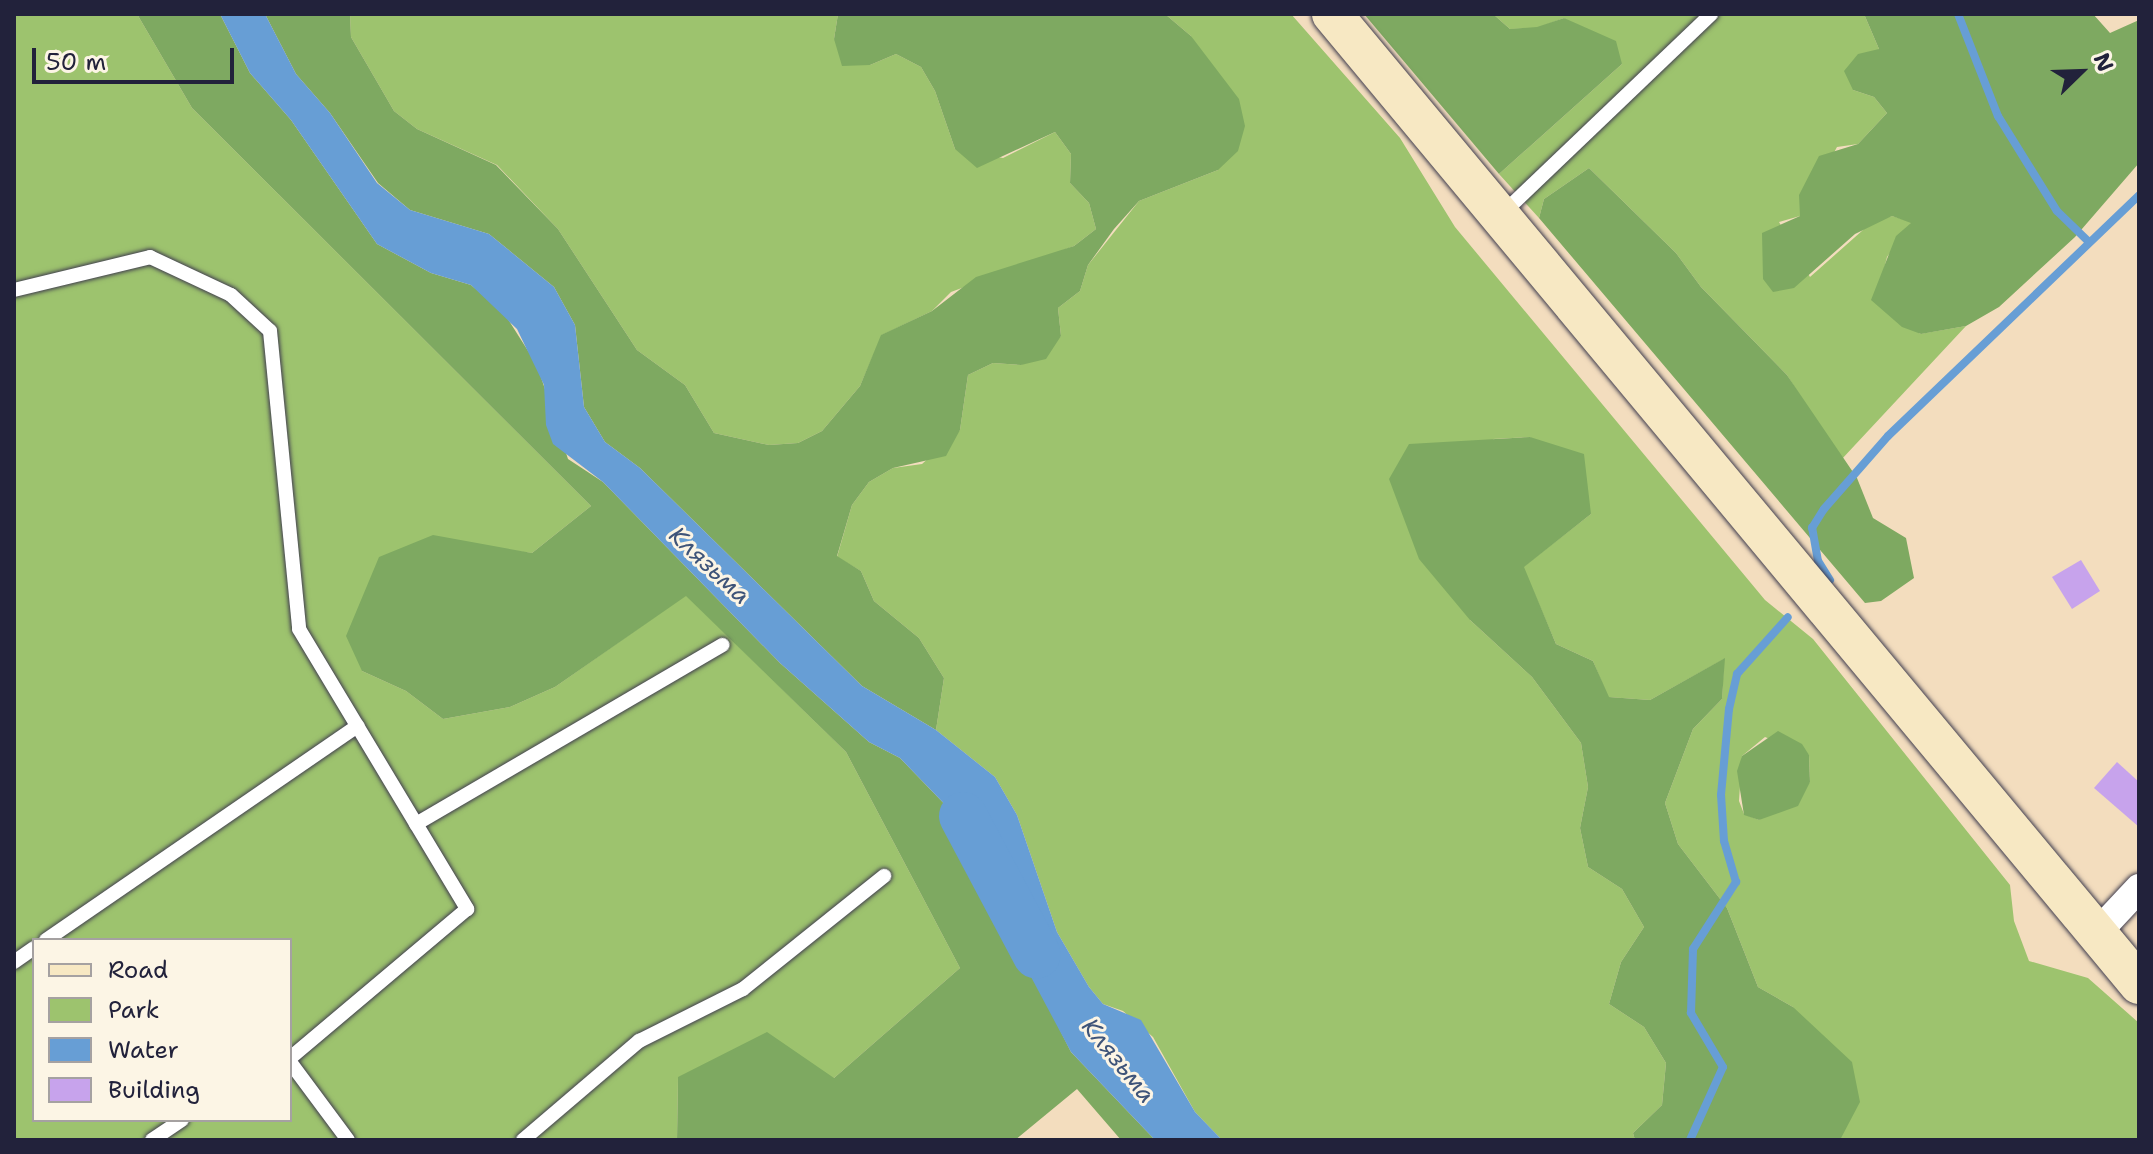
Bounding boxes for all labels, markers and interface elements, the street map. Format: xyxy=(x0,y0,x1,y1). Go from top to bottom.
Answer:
scale bar xyxy=(36,32,238,82)
north arrow xyxy=(2041,32,2121,112)
text: 50 m xyxy=(46,46,106,78)
text: N xyxy=(2087,49,2120,76)
water label: Клязьма xyxy=(662,521,756,611)
legend xyxy=(32,938,292,1122)
text: Road xyxy=(108,954,168,986)
text: Park xyxy=(108,994,160,1026)
water label: Клязьма xyxy=(1075,1013,1161,1109)
text: Water xyxy=(108,1034,179,1066)
text: Building xyxy=(108,1074,200,1106)

